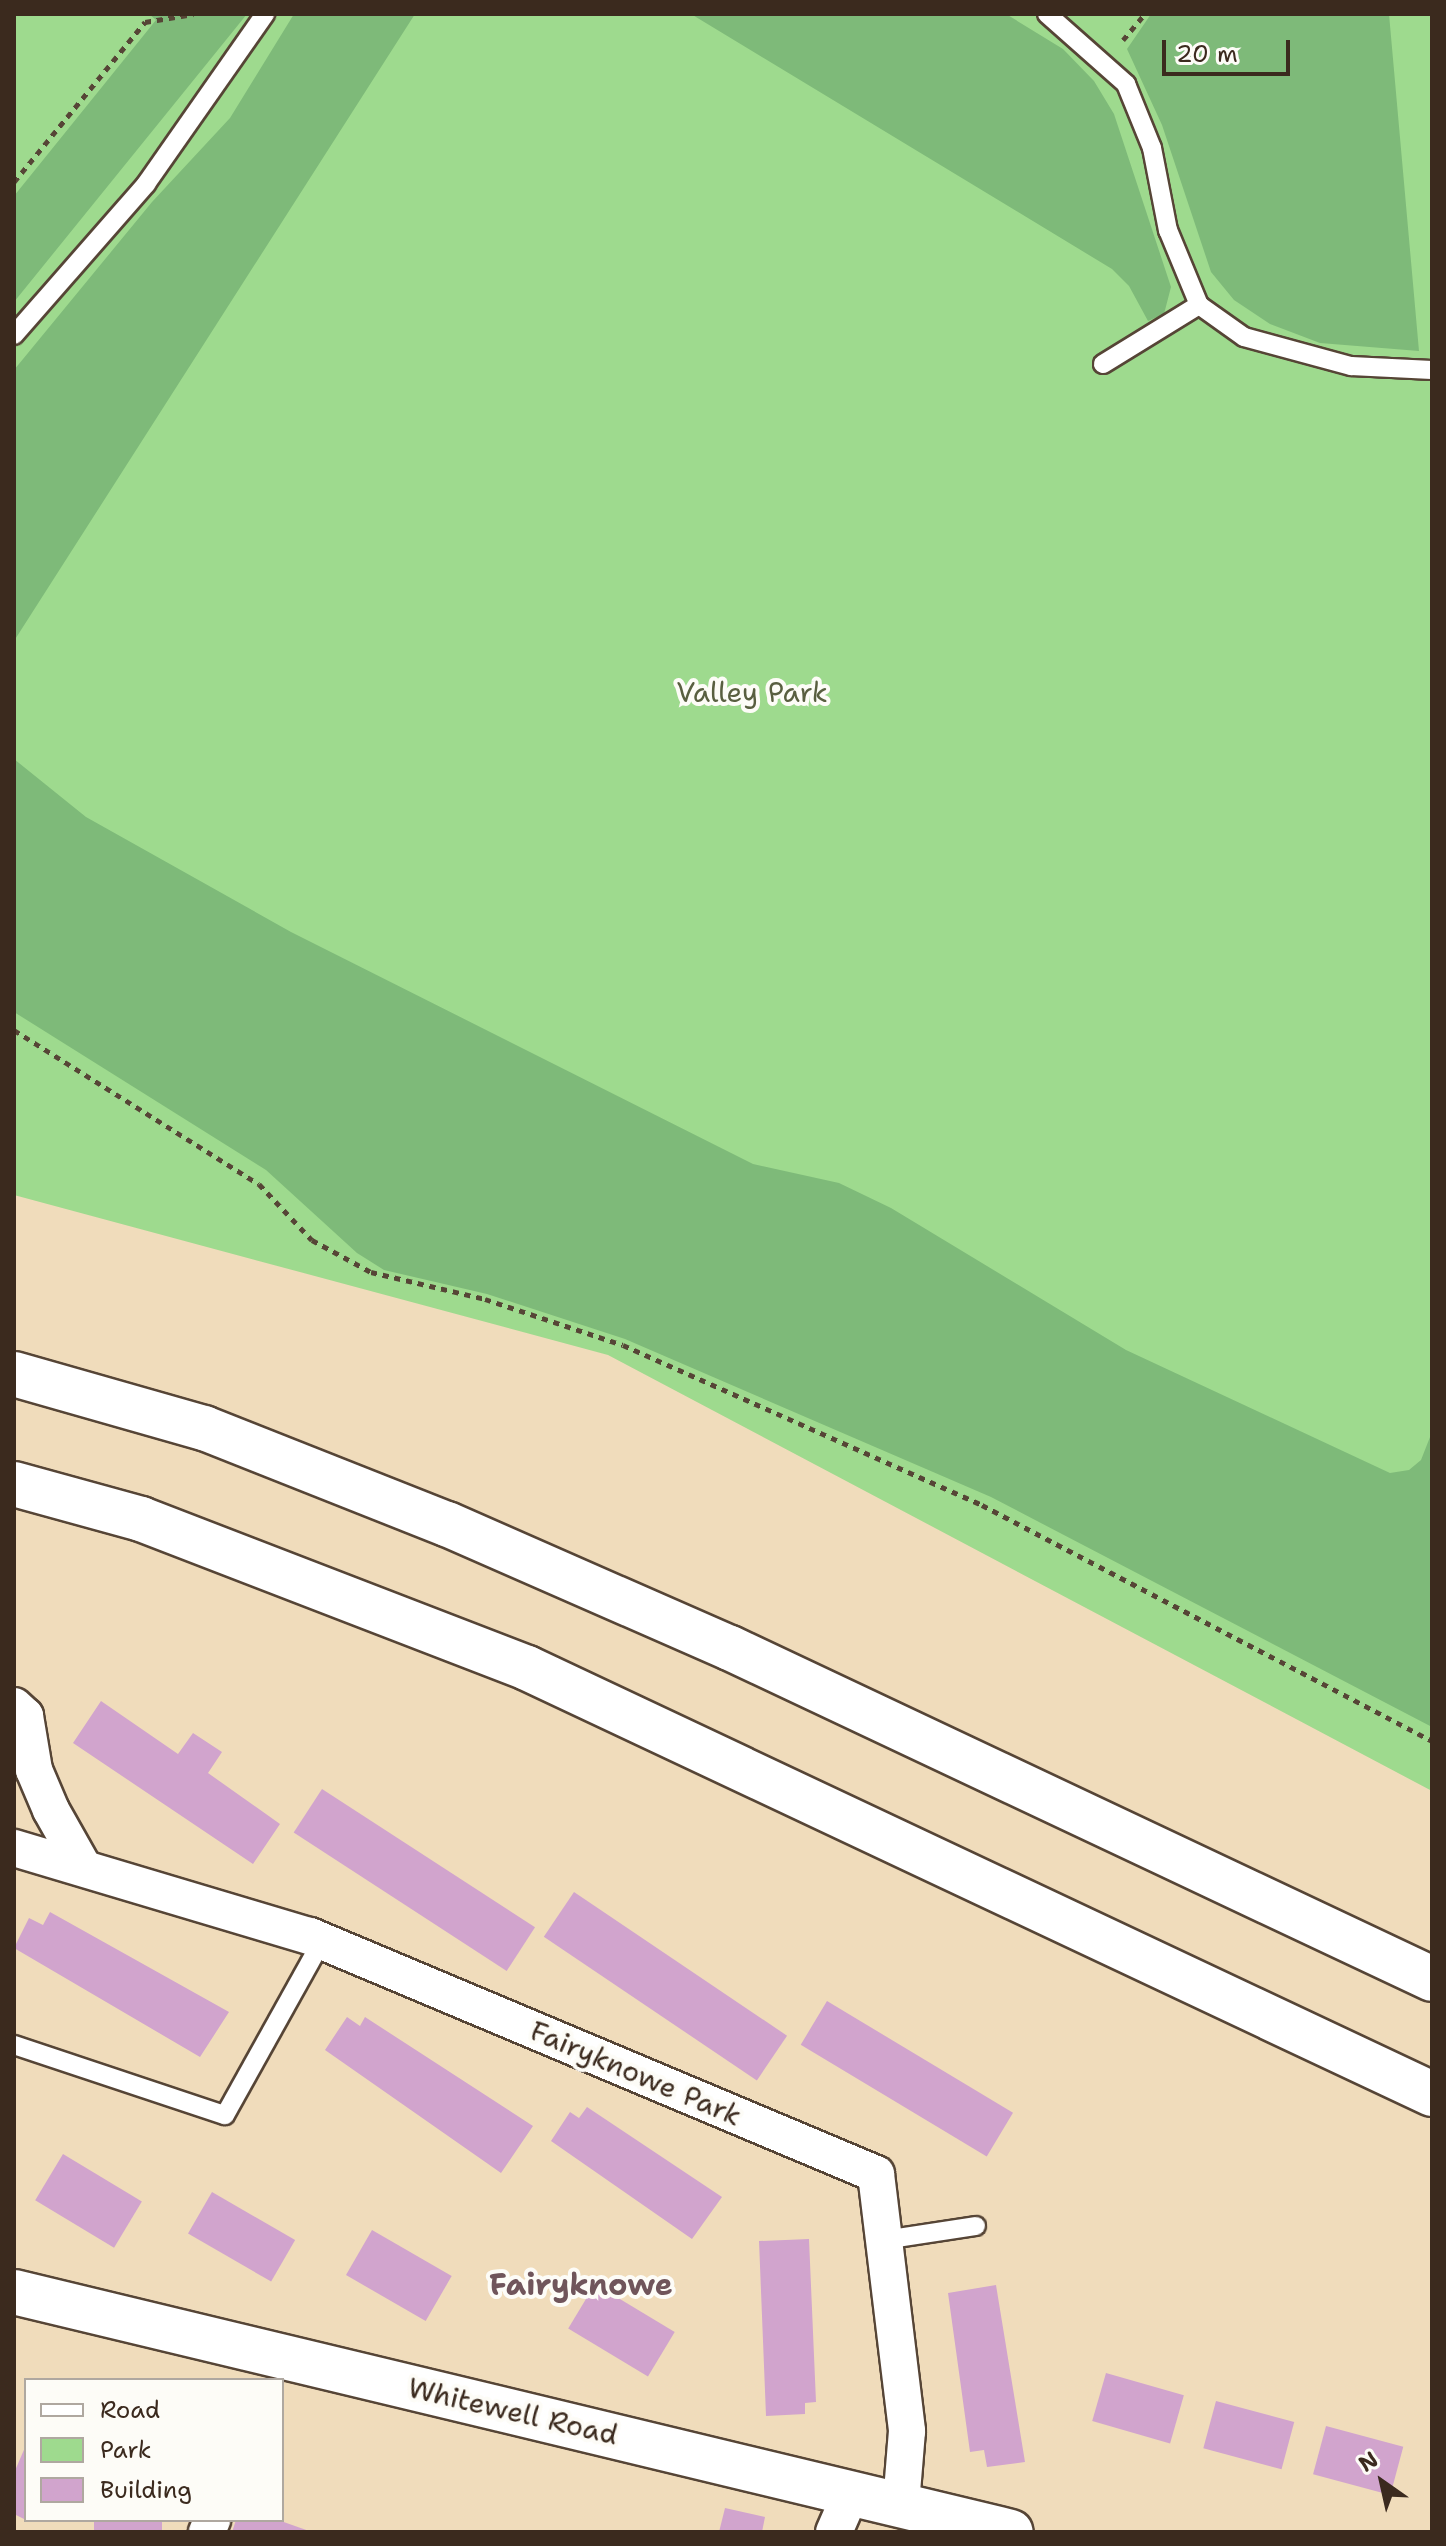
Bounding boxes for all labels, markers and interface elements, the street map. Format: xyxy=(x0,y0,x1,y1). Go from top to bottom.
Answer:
scale bar xyxy=(1166,24,1294,74)
text: 20 m xyxy=(1176,38,1238,70)
park label: Valley Park xyxy=(676,675,828,709)
street label: Fairyknowe Park xyxy=(525,2013,747,2133)
district label: Fairyknowe xyxy=(489,2267,673,2303)
street label: Whitewell Road xyxy=(405,2371,621,2451)
legend xyxy=(24,2378,284,2522)
text: Road xyxy=(100,2394,160,2426)
text: Park xyxy=(100,2434,152,2466)
north arrow xyxy=(1342,2442,1422,2522)
text: N xyxy=(1353,2445,1384,2479)
text: Building xyxy=(100,2474,192,2506)

